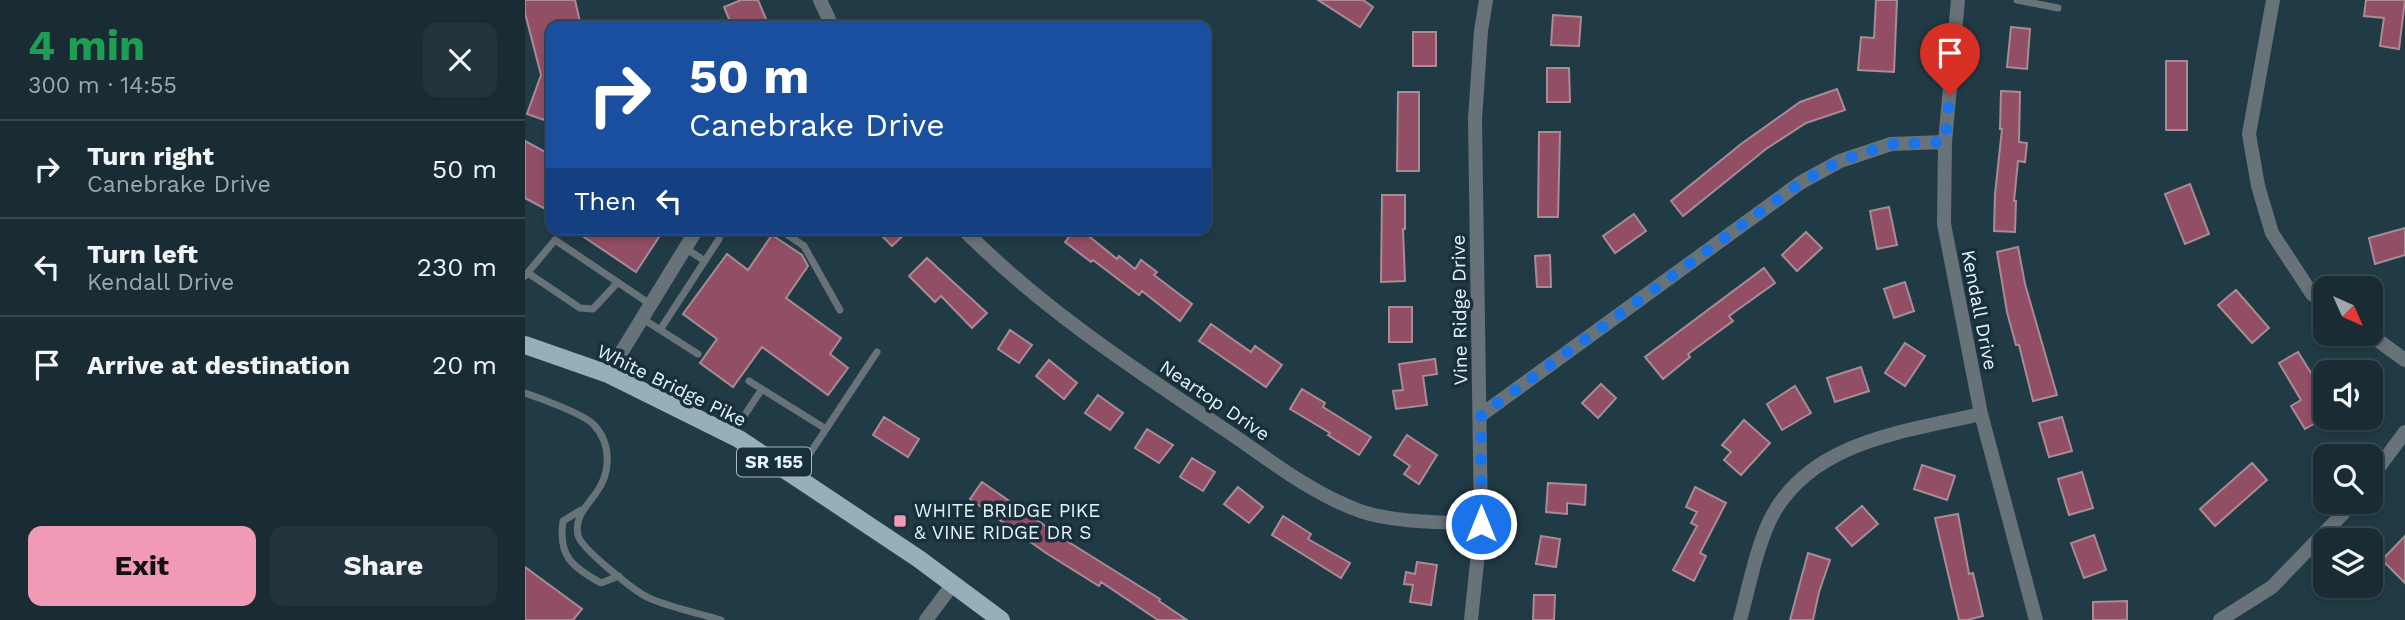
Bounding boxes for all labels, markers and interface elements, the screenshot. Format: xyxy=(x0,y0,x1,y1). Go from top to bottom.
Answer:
text: 4 min xyxy=(28,21,145,70)
button: close xyxy=(423,23,497,97)
pin xyxy=(1920,23,1980,95)
icon: arrive xyxy=(1931,34,1969,72)
text: 50 m xyxy=(689,47,809,105)
icon: right xyxy=(574,49,665,140)
text: 300 m · 14:55 xyxy=(28,72,177,99)
text: Canebrake Drive xyxy=(689,106,945,144)
text: Turn right xyxy=(87,141,214,171)
icon: right xyxy=(28,150,66,188)
text: 50 m xyxy=(432,154,497,184)
text: Canebrake Drive xyxy=(87,171,271,198)
icon: left xyxy=(650,182,688,220)
text: Then xyxy=(574,186,636,216)
street label: Vine Ridge Drive xyxy=(1447,234,1472,386)
text: Turn left xyxy=(87,239,198,269)
icon: left xyxy=(28,248,66,286)
street label: Kendall Drive xyxy=(1957,248,2002,372)
text: 230 m xyxy=(417,252,497,282)
text: Kendall Drive xyxy=(87,269,234,296)
north arrow xyxy=(2313,276,2383,346)
map controls xyxy=(2313,276,2383,598)
street label: White Bridge Pike xyxy=(593,339,750,432)
icon: arrive xyxy=(28,346,66,384)
text: Arrive at destination xyxy=(87,350,350,380)
text: 20 m xyxy=(432,350,497,380)
street label: Neartop Drive xyxy=(1155,355,1274,446)
button: sound xyxy=(2313,360,2383,430)
button: search xyxy=(2313,444,2383,514)
road number: SR 155 xyxy=(737,448,811,476)
position arrow xyxy=(1444,487,1518,561)
place label: WHITE BRIDGE PIKE & VINE RIDGE DR S xyxy=(914,499,1100,544)
marker: WHITE BRIDGE PIKE & VINE RIDGE DR S xyxy=(892,513,908,529)
button: Exit xyxy=(28,526,256,606)
button: Share xyxy=(270,526,497,606)
button: layers xyxy=(2313,528,2383,598)

